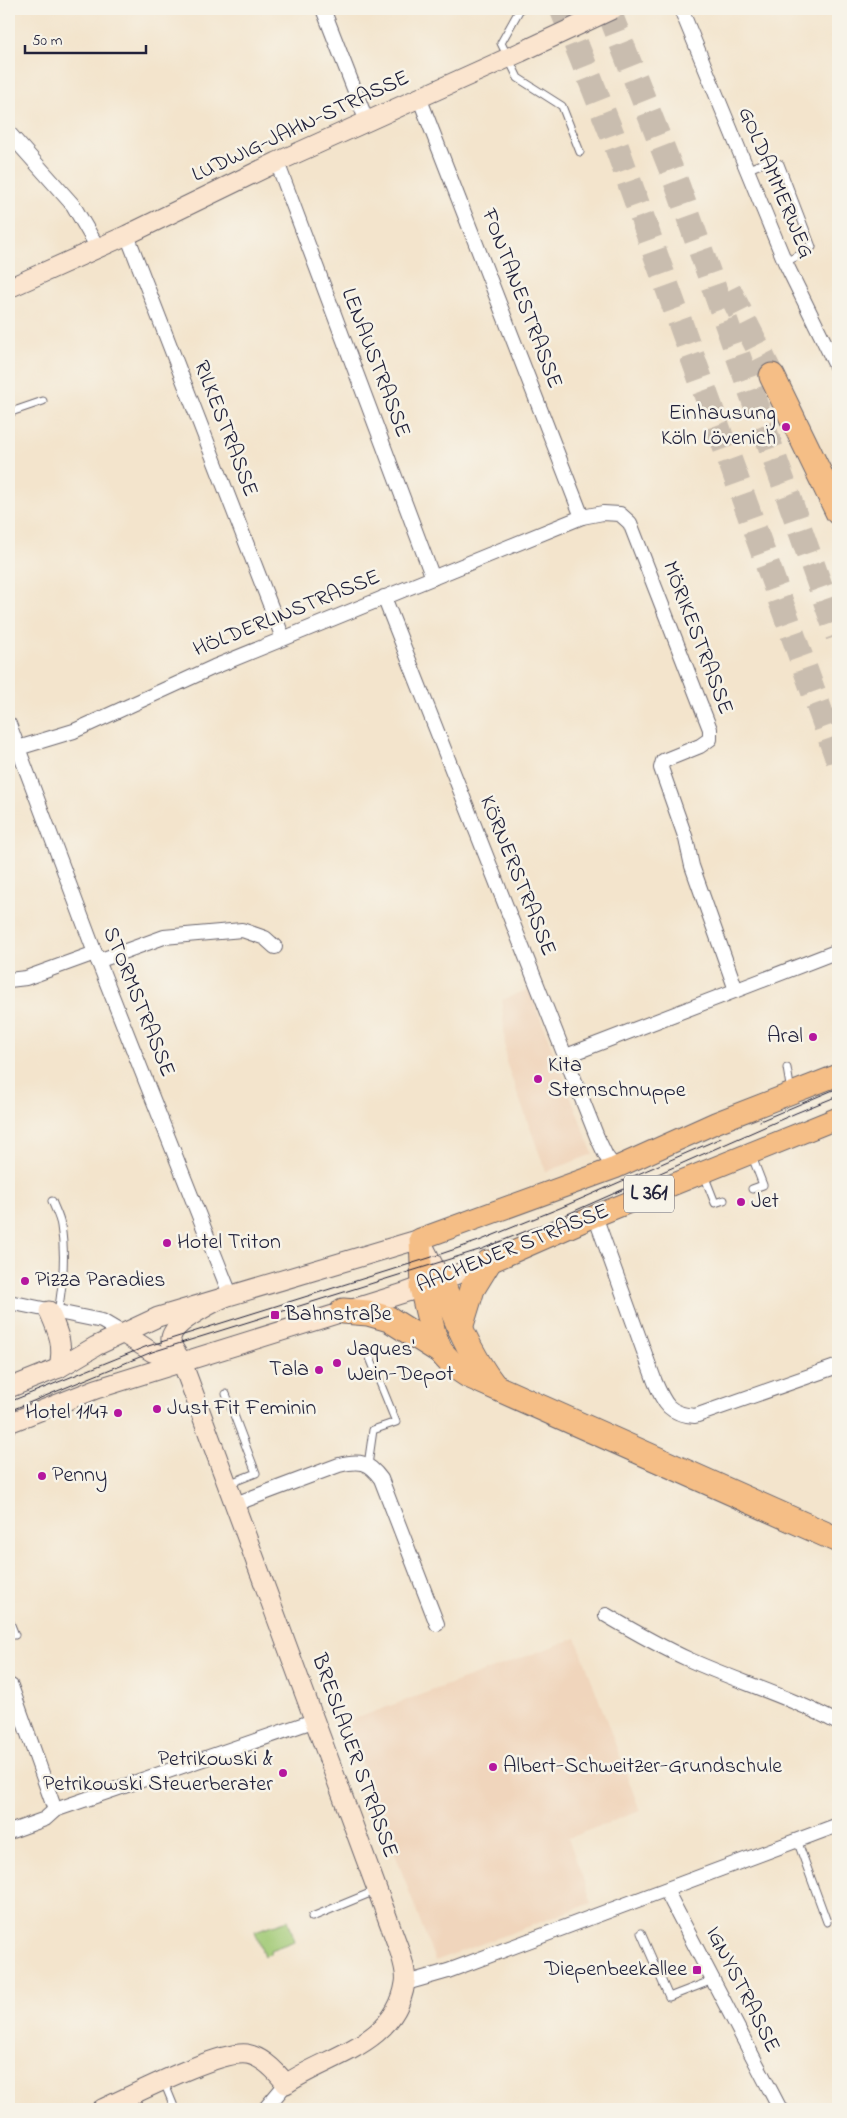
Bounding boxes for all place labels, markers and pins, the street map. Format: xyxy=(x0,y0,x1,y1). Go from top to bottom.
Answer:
place label: Einhausung Köln Lövenich xyxy=(661,398,776,455)
marker: Einhausung Köln Lövenich xyxy=(780,421,792,433)
place label: Aral xyxy=(767,1021,803,1053)
marker: Aral xyxy=(807,1031,819,1043)
place label: Kita Sternschnuppe xyxy=(548,1050,686,1107)
marker: Kita Sternschnuppe xyxy=(532,1073,544,1085)
place label: Jet xyxy=(751,1186,780,1218)
marker: Jet xyxy=(735,1196,747,1208)
place label: Hotel Triton xyxy=(177,1227,281,1259)
marker: Hotel Triton xyxy=(161,1237,173,1249)
place label: Pizza Paradies xyxy=(35,1265,166,1297)
marker: Pizza Paradies xyxy=(19,1275,31,1287)
place label: Bahnstraße xyxy=(284,1299,392,1331)
marker: Bahnstraße xyxy=(269,1309,281,1321)
place label: Jaques' Wein-Depot xyxy=(347,1334,454,1391)
place label: Tala xyxy=(269,1354,309,1386)
marker: Jaques' Wein-Depot xyxy=(331,1357,343,1369)
marker: Tala xyxy=(313,1364,325,1376)
place label: Just Fit Feminin xyxy=(167,1393,316,1425)
place label: Hotel 1147 xyxy=(25,1397,108,1429)
marker: Just Fit Feminin xyxy=(151,1403,163,1415)
marker: Hotel 1147 xyxy=(112,1407,124,1419)
place label: Penny xyxy=(52,1460,107,1493)
marker: Penny xyxy=(36,1470,48,1482)
place label: Petrikowski & Petrikowski Steuerberater xyxy=(43,1744,273,1801)
place label: Albert-Schweitzer-Grundschule xyxy=(503,1751,782,1783)
marker: Albert-Schweitzer-Grundschule xyxy=(487,1761,499,1773)
marker: Petrikowski & Petrikowski Steuerberater xyxy=(277,1767,289,1779)
place label: Diepenbeekallee xyxy=(543,1954,687,1986)
marker: Diepenbeekallee xyxy=(691,1964,703,1976)

